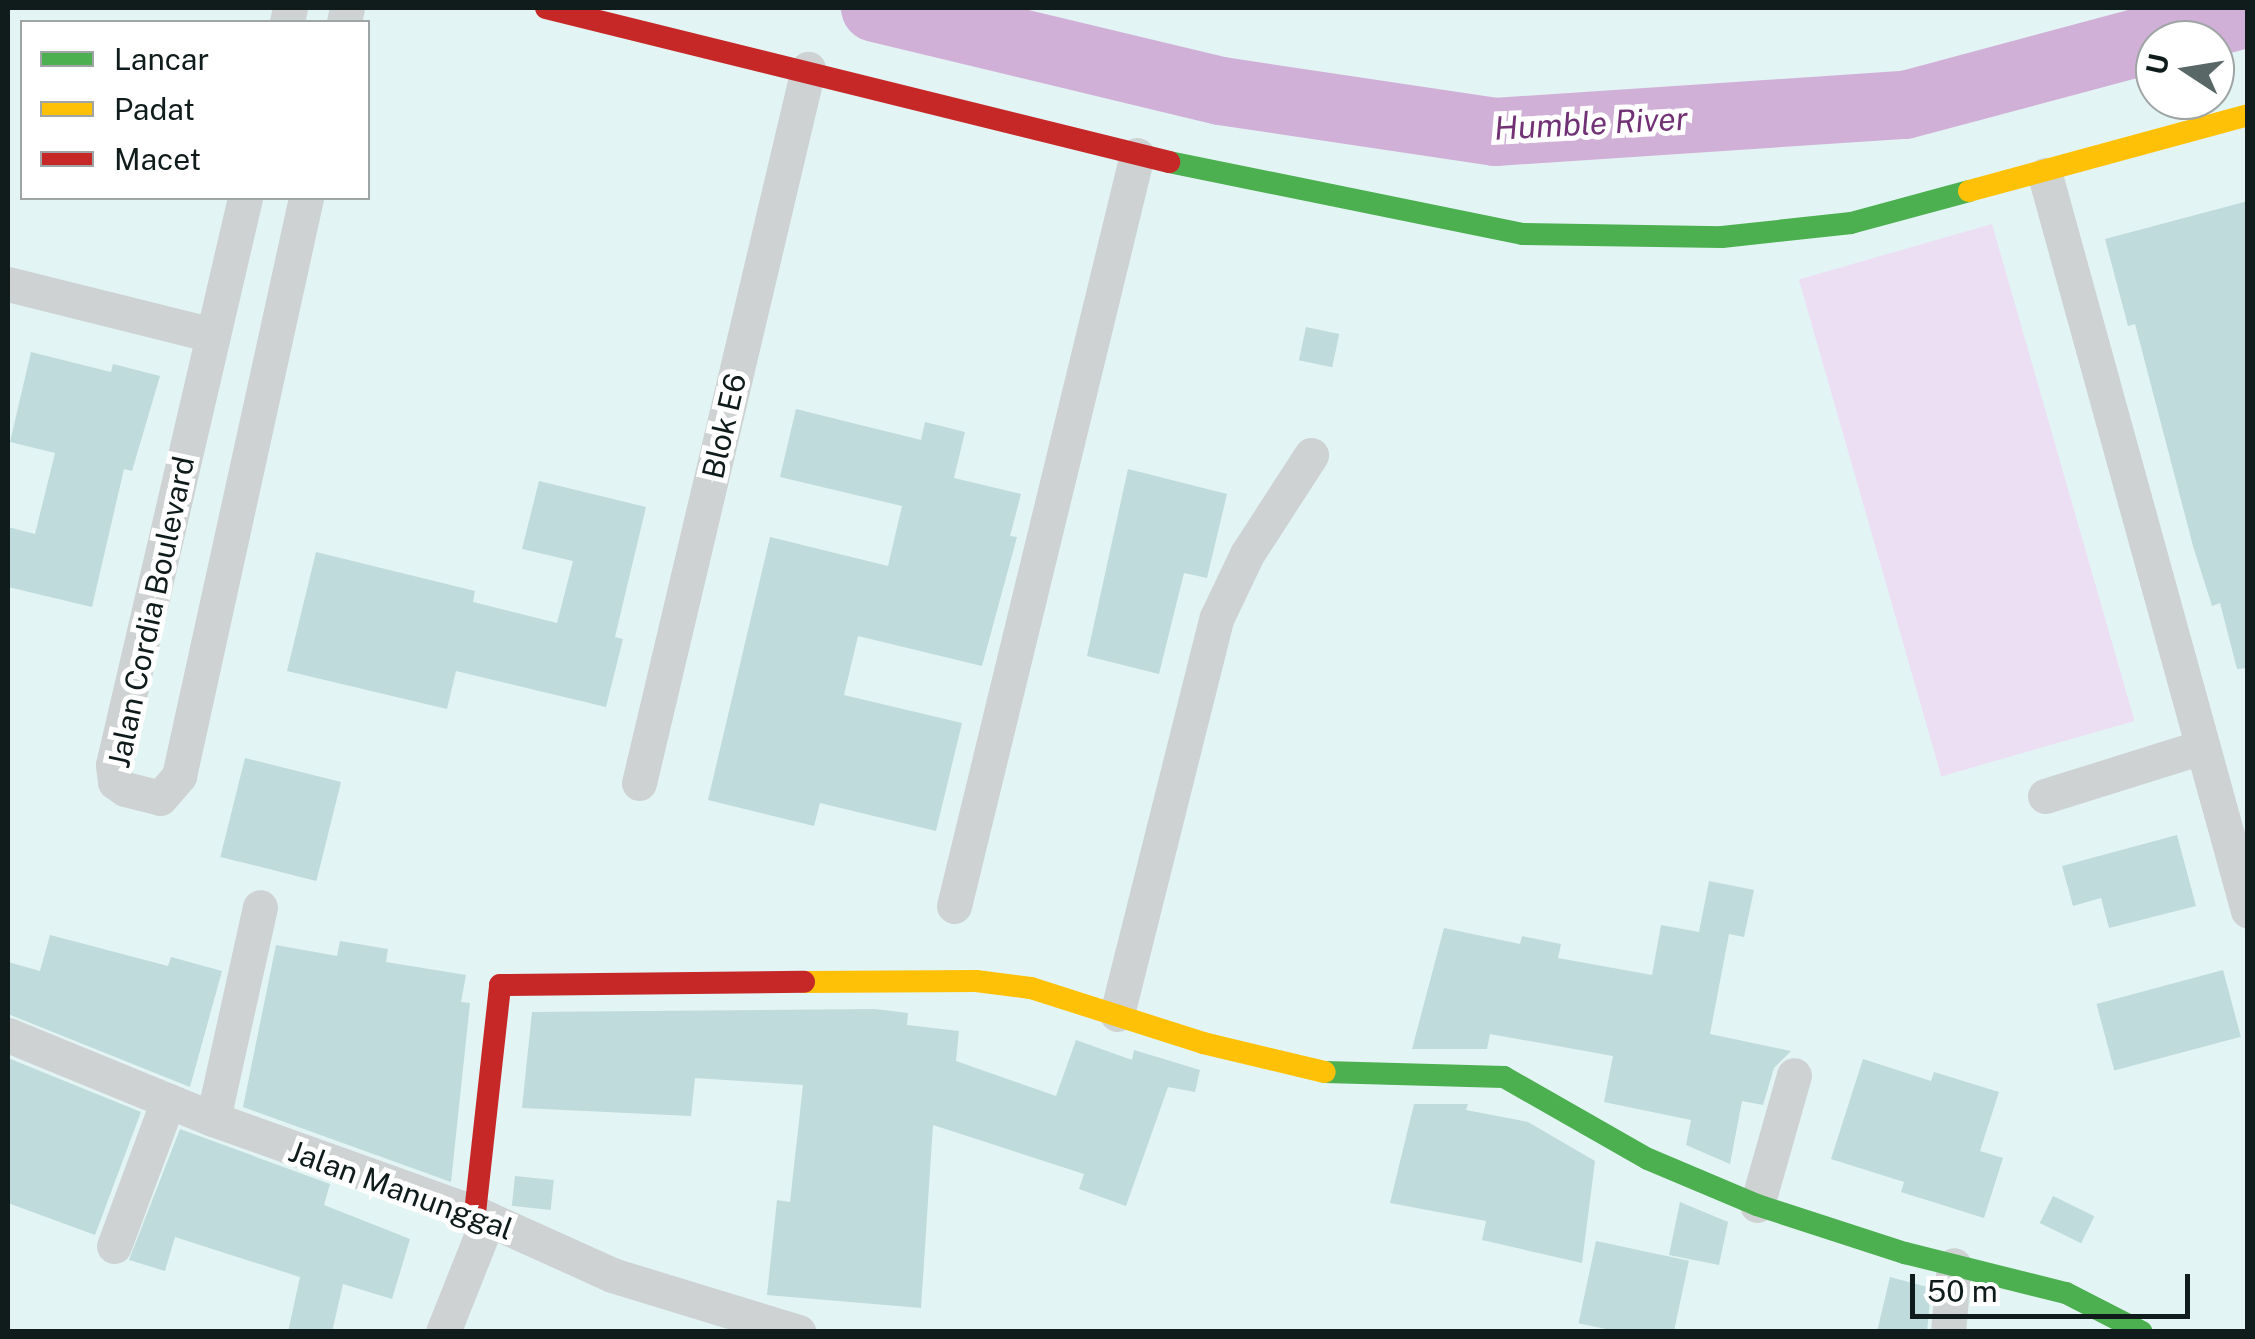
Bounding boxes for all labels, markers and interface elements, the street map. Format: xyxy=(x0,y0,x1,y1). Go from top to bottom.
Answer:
legend xyxy=(20,20,370,200)
north arrow xyxy=(2135,20,2235,120)
text: Lancar xyxy=(114,41,209,77)
text: U xyxy=(2139,51,2175,77)
text: Padat xyxy=(114,91,195,127)
water label: Humble River xyxy=(1493,100,1689,148)
text: Macet xyxy=(114,141,201,177)
street label: Blok E6 xyxy=(694,370,754,482)
street label: Jalan Cordia Boulevard xyxy=(100,453,202,771)
street label: Jalan Manunggal xyxy=(284,1133,518,1247)
scale bar xyxy=(1915,1254,2195,1316)
text: 50 m xyxy=(1927,1273,1998,1309)

